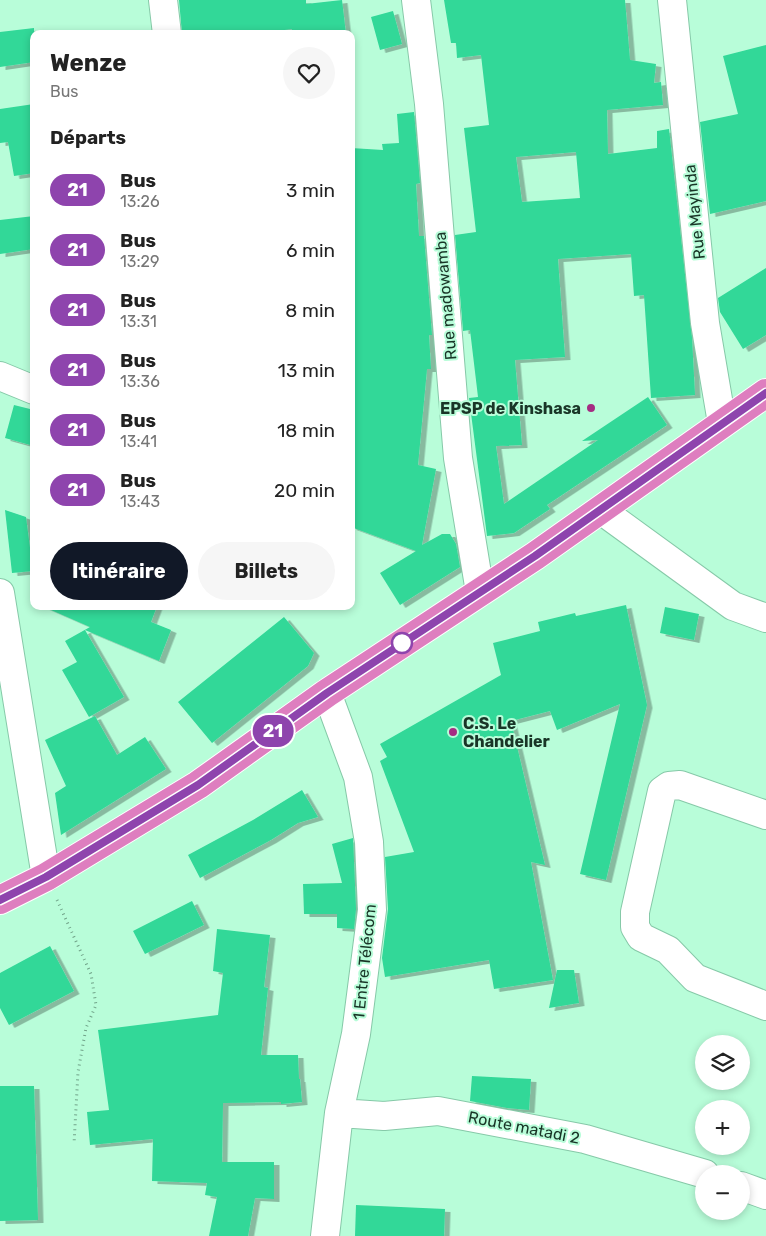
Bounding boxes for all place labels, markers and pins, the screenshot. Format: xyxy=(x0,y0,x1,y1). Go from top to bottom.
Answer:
place label: EPSP de Kinshasa xyxy=(440,399,581,418)
marker: EPSP de Kinshasa xyxy=(585,402,597,414)
unlabelled marker xyxy=(391,632,413,654)
place label: C.S. Le Chandelier xyxy=(463,714,551,751)
marker: C.S. Le Chandelier xyxy=(447,726,459,738)

